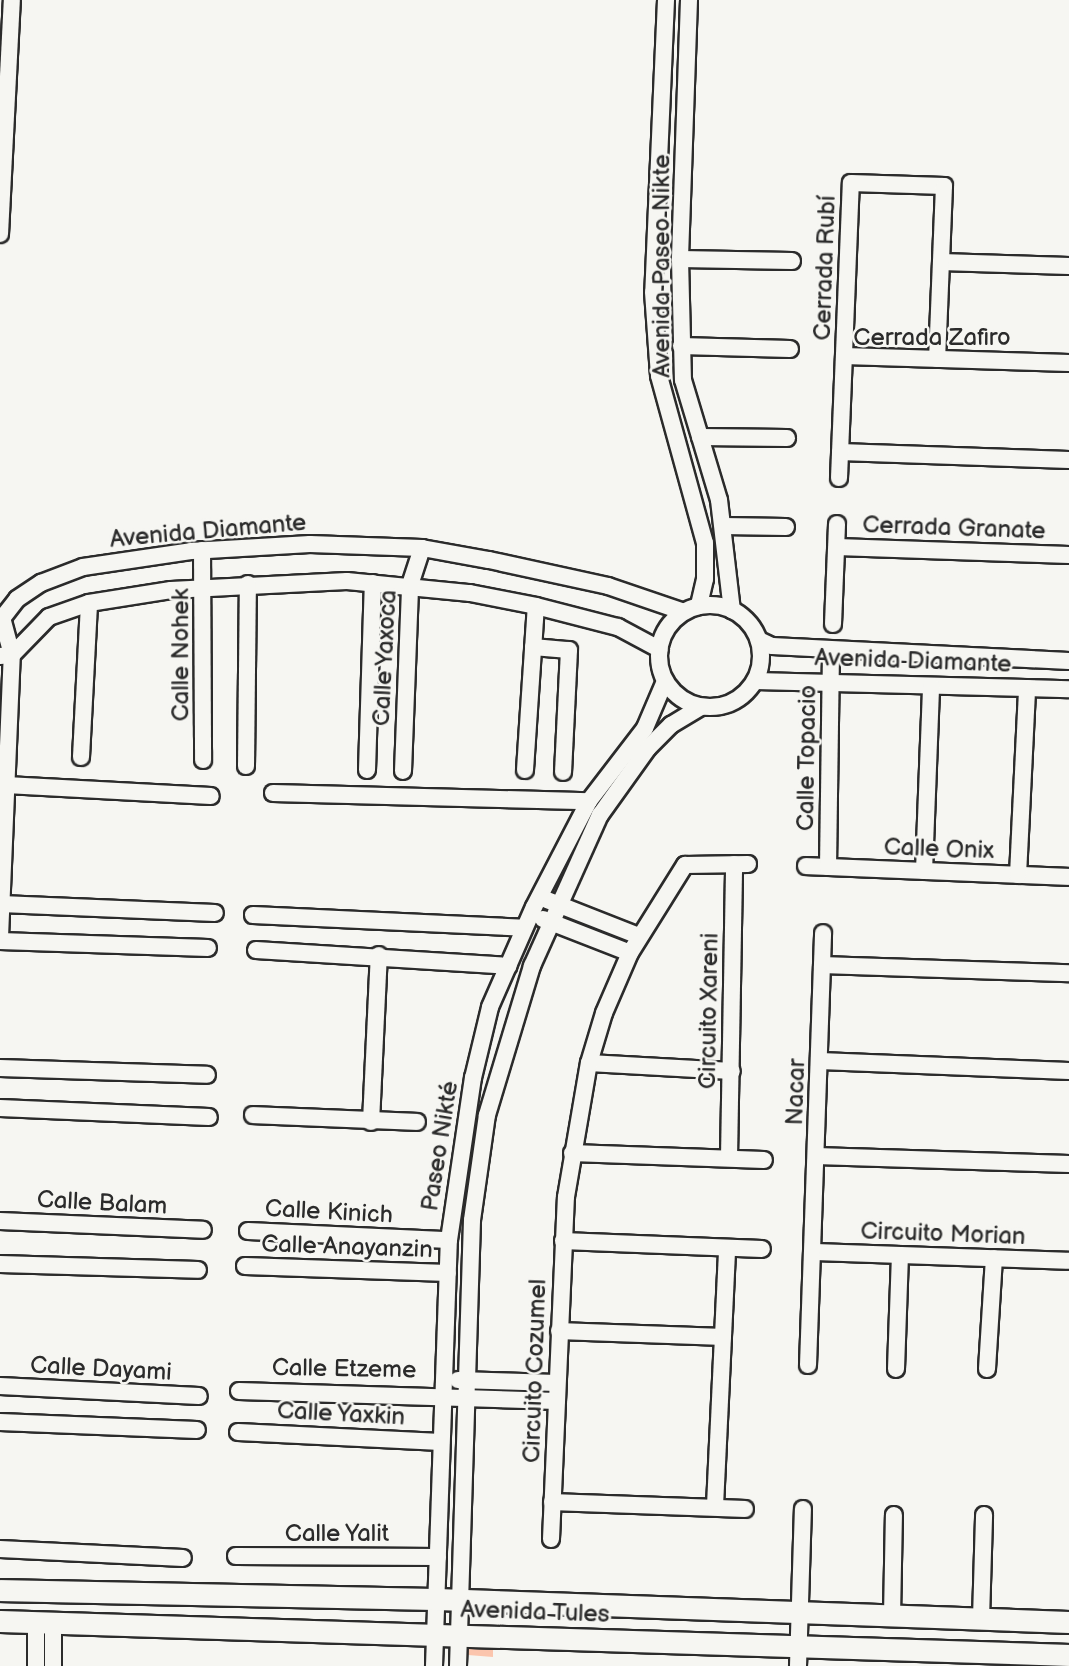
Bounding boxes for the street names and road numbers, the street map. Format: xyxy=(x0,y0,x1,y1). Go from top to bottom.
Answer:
street label: Avenida Paseo Nikte xyxy=(648,154,676,378)
street label: Cerrada Rubí xyxy=(808,195,842,341)
street label: Cerrada Zafiro xyxy=(853,324,1011,352)
street label: Avenida Diamante xyxy=(109,508,307,554)
street label: Cerrada Granate xyxy=(862,510,1046,546)
street label: Calle Yaxoca xyxy=(367,588,403,728)
street label: Calle Nohek xyxy=(167,589,195,721)
street label: Avenida Diamante xyxy=(814,643,1012,679)
street label: Calle Topacio xyxy=(791,684,823,832)
street label: Calle Onix xyxy=(883,833,995,865)
street label: Circuito Xareni xyxy=(693,932,725,1090)
street label: Nacar xyxy=(780,1058,812,1126)
street label: Paseo Nikté xyxy=(416,1079,464,1213)
street label: Calle Balam xyxy=(36,1185,168,1221)
street label: Calle Kinich xyxy=(264,1194,394,1230)
street label: Circuito Morian xyxy=(860,1217,1026,1251)
street label: Calle Anayanzin xyxy=(261,1230,433,1264)
street label: Circuito Cozumel xyxy=(517,1278,553,1464)
street label: Calle Dayami xyxy=(29,1351,173,1387)
street label: Calle Etzeme xyxy=(272,1353,416,1385)
street label: Calle Yaxkin xyxy=(276,1396,406,1432)
street label: Calle Yalit xyxy=(284,1520,390,1548)
street label: Avenida Tules xyxy=(460,1595,610,1629)

